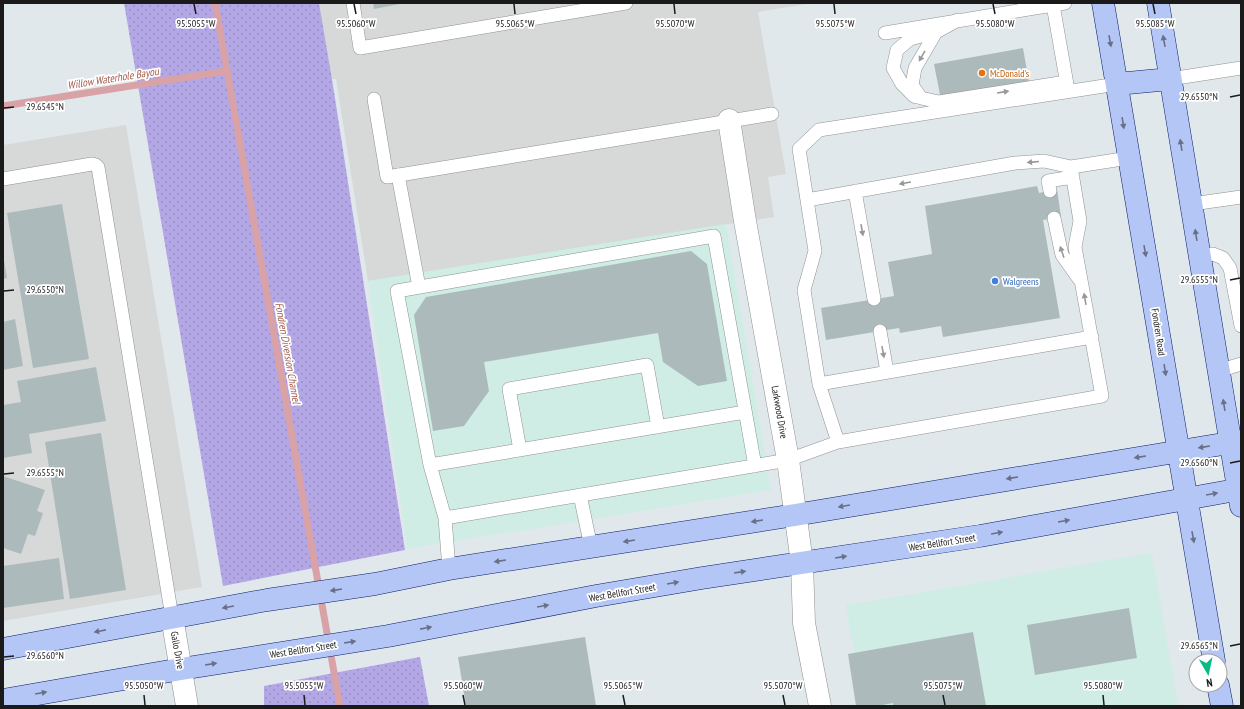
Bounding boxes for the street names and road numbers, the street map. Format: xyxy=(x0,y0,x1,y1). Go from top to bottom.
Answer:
street label: Fondren Road xyxy=(1148,308,1169,357)
street label: Larkwood Drive xyxy=(768,385,791,440)
street label: West Bellfort Street xyxy=(908,531,977,554)
street label: West Bellfort Street xyxy=(588,580,657,605)
street label: Gallo Drive xyxy=(168,630,187,670)
street label: West Bellfort Street xyxy=(269,638,338,661)

